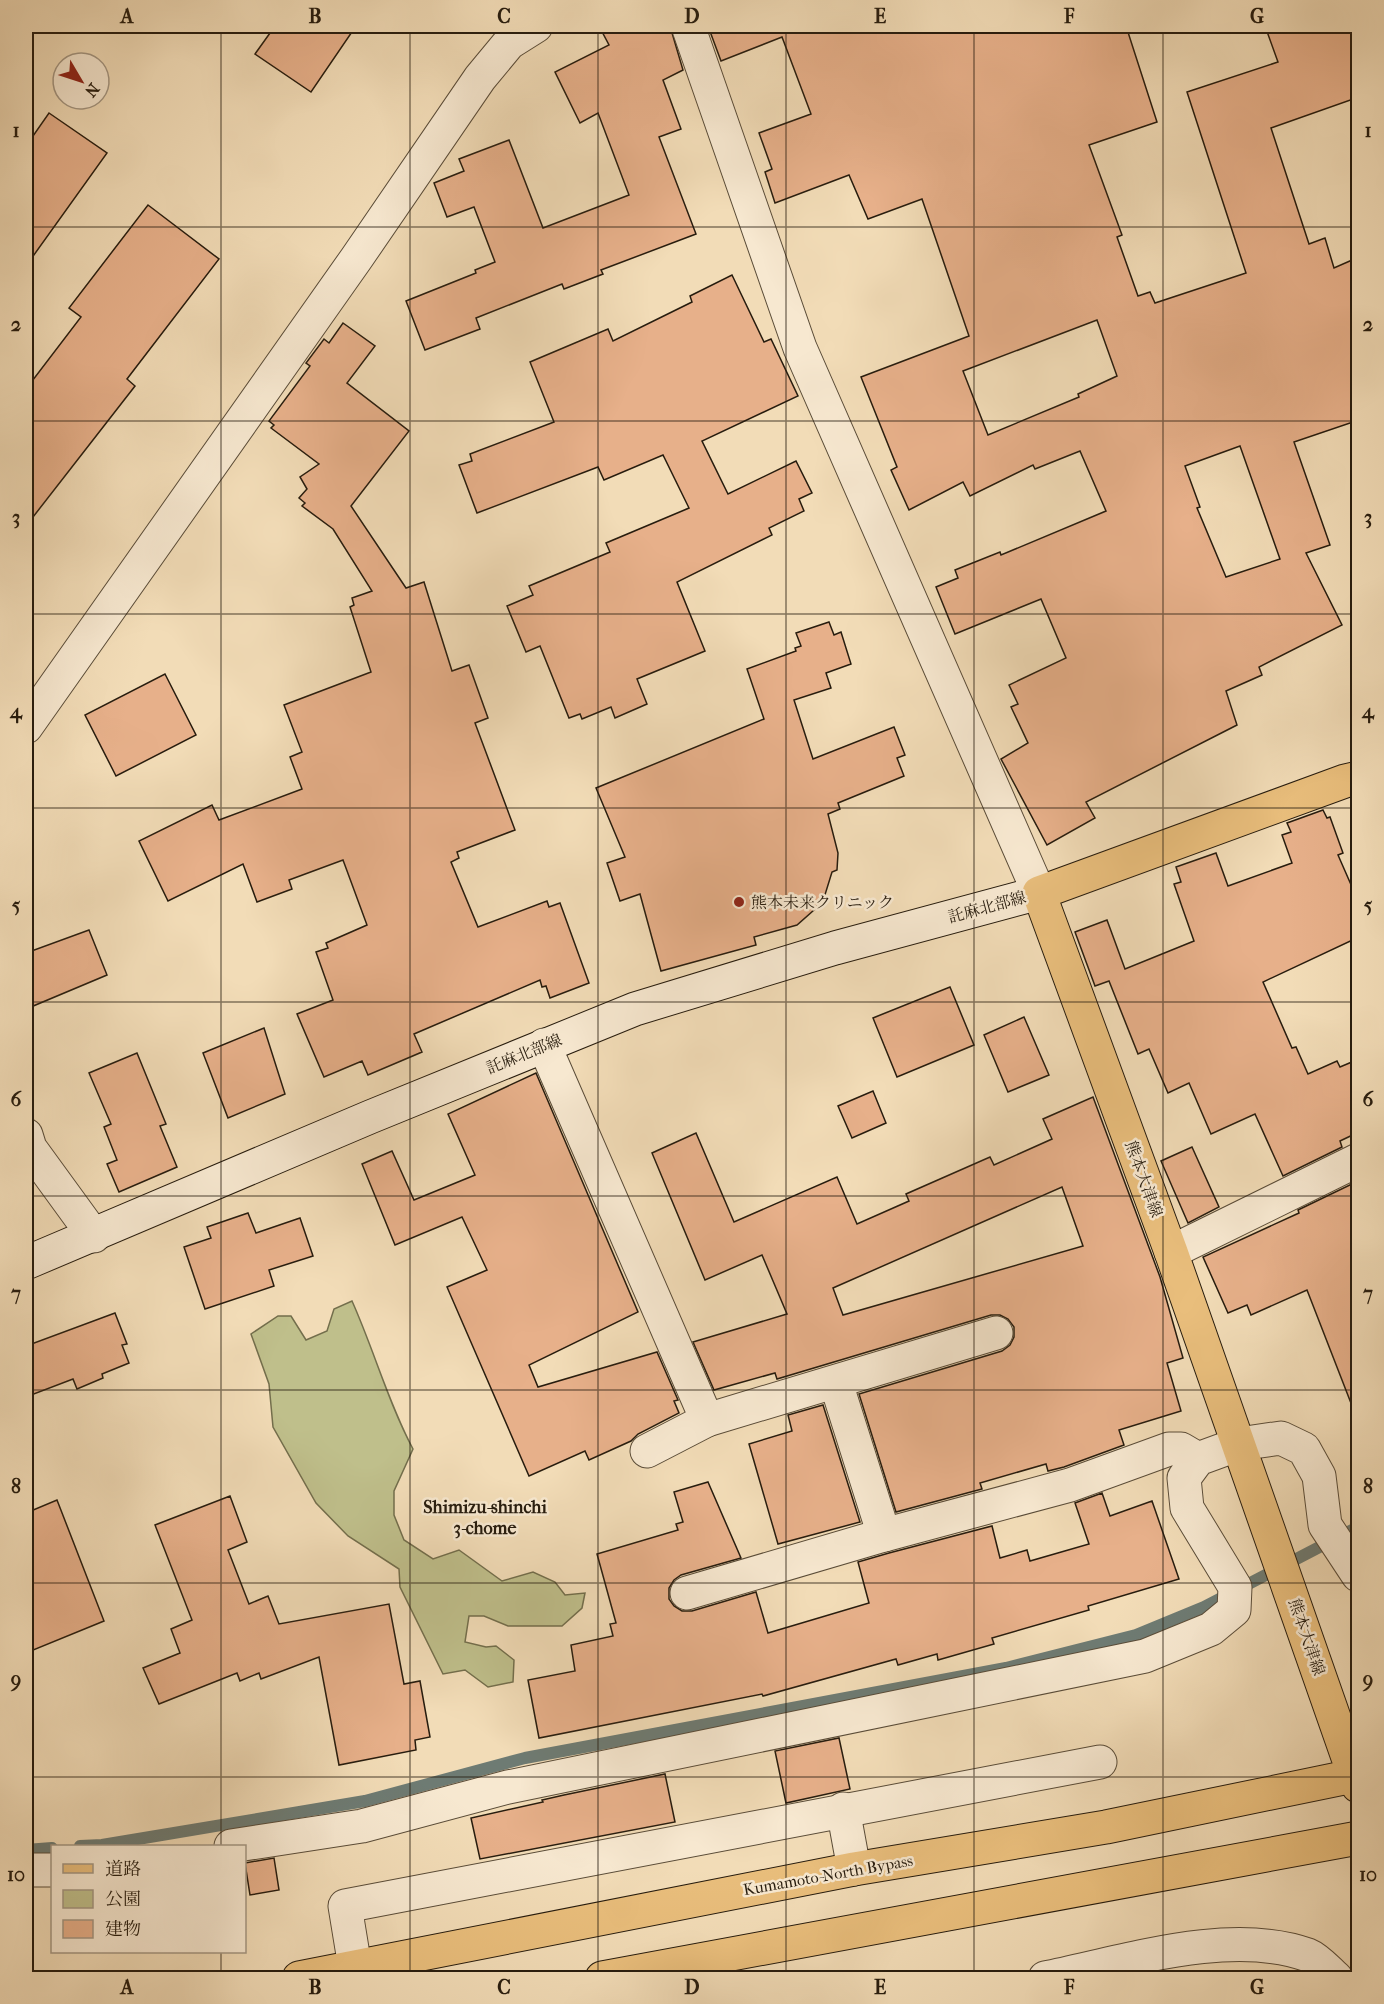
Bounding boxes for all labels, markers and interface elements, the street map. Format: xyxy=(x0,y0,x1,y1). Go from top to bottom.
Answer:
text: A xyxy=(119,5,135,28)
text: B xyxy=(308,5,322,28)
text: C xyxy=(497,5,511,28)
text: D xyxy=(684,5,700,28)
text: E xyxy=(874,5,886,28)
text: F xyxy=(1063,5,1075,28)
text: G xyxy=(1250,5,1264,28)
north arrow xyxy=(51,51,111,111)
text: N xyxy=(81,79,103,101)
text: 1 xyxy=(12,119,20,142)
text: 1 xyxy=(1364,119,1372,142)
text: 2 xyxy=(11,313,21,336)
text: 2 xyxy=(1363,313,1373,336)
text: 3 xyxy=(12,506,20,529)
text: 3 xyxy=(1364,506,1372,529)
text: 4 xyxy=(9,700,23,724)
text: 4 xyxy=(1361,700,1375,724)
street label: 託麻北部線 xyxy=(946,887,1028,927)
place label: 熊本未来クリニック xyxy=(751,893,894,912)
text: 5 xyxy=(12,894,21,917)
text: 5 xyxy=(1364,894,1373,917)
marker: 熊本未来クリニック xyxy=(732,895,746,909)
street label: 託麻北部線 xyxy=(483,1030,565,1078)
text: 6 xyxy=(11,1088,23,1111)
text: 6 xyxy=(1363,1088,1375,1111)
street label: 熊本大津線 xyxy=(1121,1138,1167,1220)
text: 7 xyxy=(10,1282,21,1305)
text: 7 xyxy=(1362,1282,1373,1305)
text: 8 xyxy=(11,1475,21,1498)
text: 8 xyxy=(1363,1475,1373,1498)
district label: Shimizu-shinchi 3-chome xyxy=(423,1497,547,1539)
street label: 熊本大津線 xyxy=(1285,1596,1329,1678)
text: 9 xyxy=(10,1669,21,1692)
text: 9 xyxy=(1362,1669,1373,1692)
legend xyxy=(51,1845,246,1953)
street label: Kumamoto-North Bypass xyxy=(742,1851,914,1899)
text: 道路 xyxy=(105,1859,141,1880)
text: 10 xyxy=(7,1863,25,1886)
text: 10 xyxy=(1359,1863,1377,1886)
text: 公園 xyxy=(105,1889,141,1910)
text: 建物 xyxy=(105,1919,141,1940)
text: A xyxy=(119,1976,135,1999)
text: B xyxy=(308,1976,322,1999)
text: C xyxy=(497,1976,511,1999)
text: D xyxy=(684,1976,700,1999)
text: E xyxy=(874,1976,886,1999)
text: F xyxy=(1063,1976,1075,1999)
text: G xyxy=(1250,1976,1264,1999)

